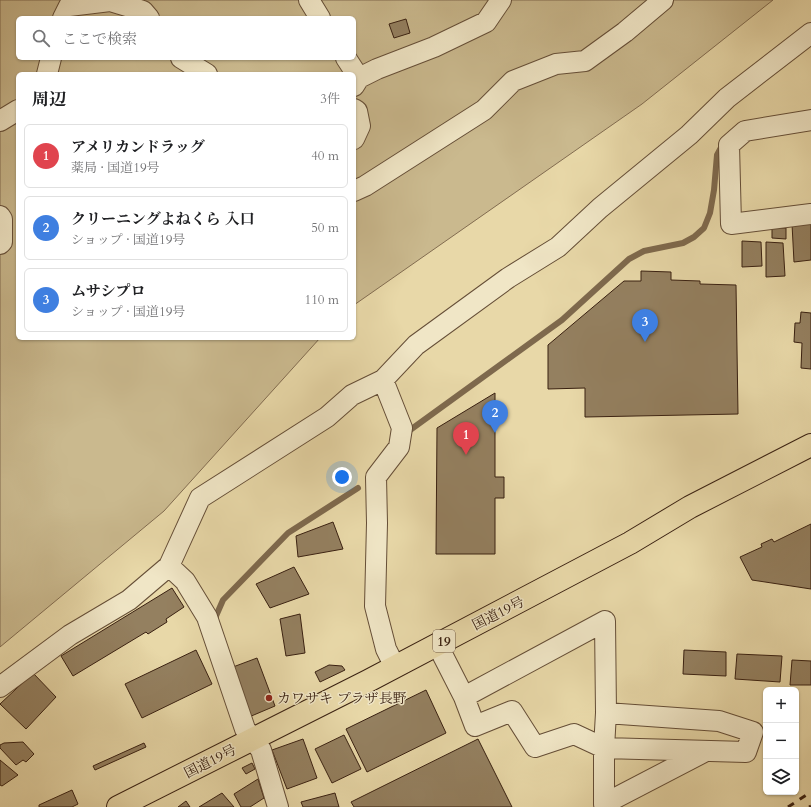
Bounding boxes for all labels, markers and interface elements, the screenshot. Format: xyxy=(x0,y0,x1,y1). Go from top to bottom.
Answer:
search box xyxy=(16,16,356,60)
icon: search xyxy=(30,27,52,49)
text: ここで検索 xyxy=(62,29,137,49)
text: 周辺 xyxy=(32,88,66,111)
text: 3件 xyxy=(320,90,340,108)
text: アメリカンドラッグ xyxy=(71,137,205,157)
text: 1 xyxy=(43,147,49,165)
text: 40 m xyxy=(311,147,339,165)
text: 薬局 · 国道19号 xyxy=(71,159,160,177)
text: クリーニングよねくら 入口 xyxy=(71,209,255,229)
text: 2 xyxy=(43,219,49,237)
text: 50 m xyxy=(311,219,339,237)
text: ショップ · 国道19号 xyxy=(71,231,185,249)
text: ムサシプロ xyxy=(71,281,145,301)
text: 3 xyxy=(43,291,49,309)
text: 110 m xyxy=(305,291,339,309)
text: ショップ · 国道19号 xyxy=(71,303,185,321)
pin: 3 xyxy=(632,309,658,342)
pin: 2 xyxy=(482,400,508,433)
pin: 1 xyxy=(453,422,479,455)
your location xyxy=(332,467,352,487)
street label: 国道19号 xyxy=(469,592,528,635)
road number: 19 xyxy=(433,630,455,652)
map controls xyxy=(763,687,799,795)
button: + xyxy=(763,687,799,723)
place label: カワサキ プラザ長野 xyxy=(277,689,407,708)
marker: カワサキ プラザ長野 xyxy=(264,693,274,703)
button: − xyxy=(763,723,799,759)
street label: 国道19号 xyxy=(181,740,240,783)
button: layers xyxy=(763,759,799,795)

